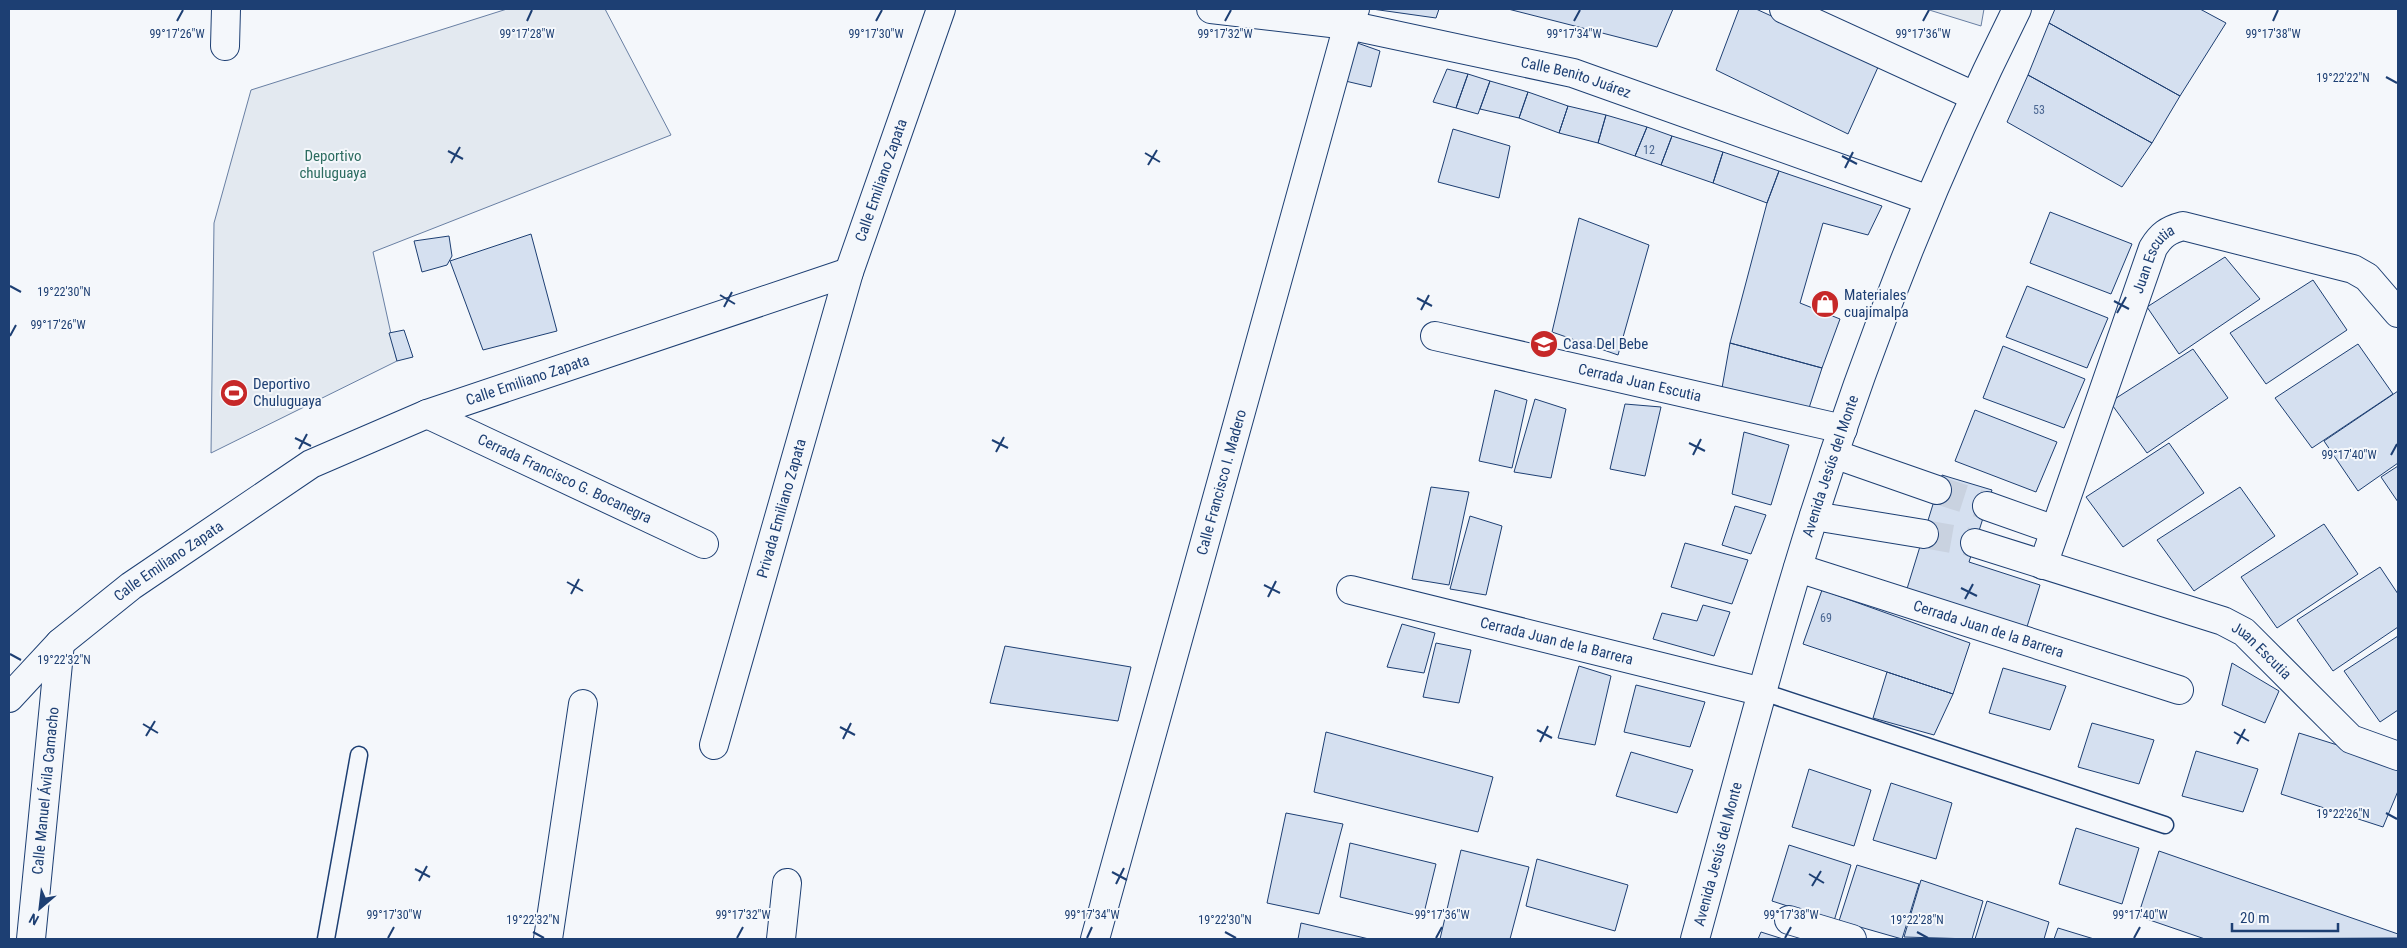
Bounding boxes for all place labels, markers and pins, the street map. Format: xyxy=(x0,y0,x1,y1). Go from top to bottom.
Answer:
place label: Materiales cuajimalpa xyxy=(1844,286,1909,321)
shop icon: Materiales cuajimalpa xyxy=(1810,289,1840,319)
school or university icon: Casa Del Bebe xyxy=(1529,329,1559,359)
place label: Casa Del Bebe xyxy=(1563,335,1648,353)
place label: Deportivo Chuluguaya xyxy=(253,375,322,410)
sports icon: Deportivo Chuluguaya xyxy=(219,378,249,408)

